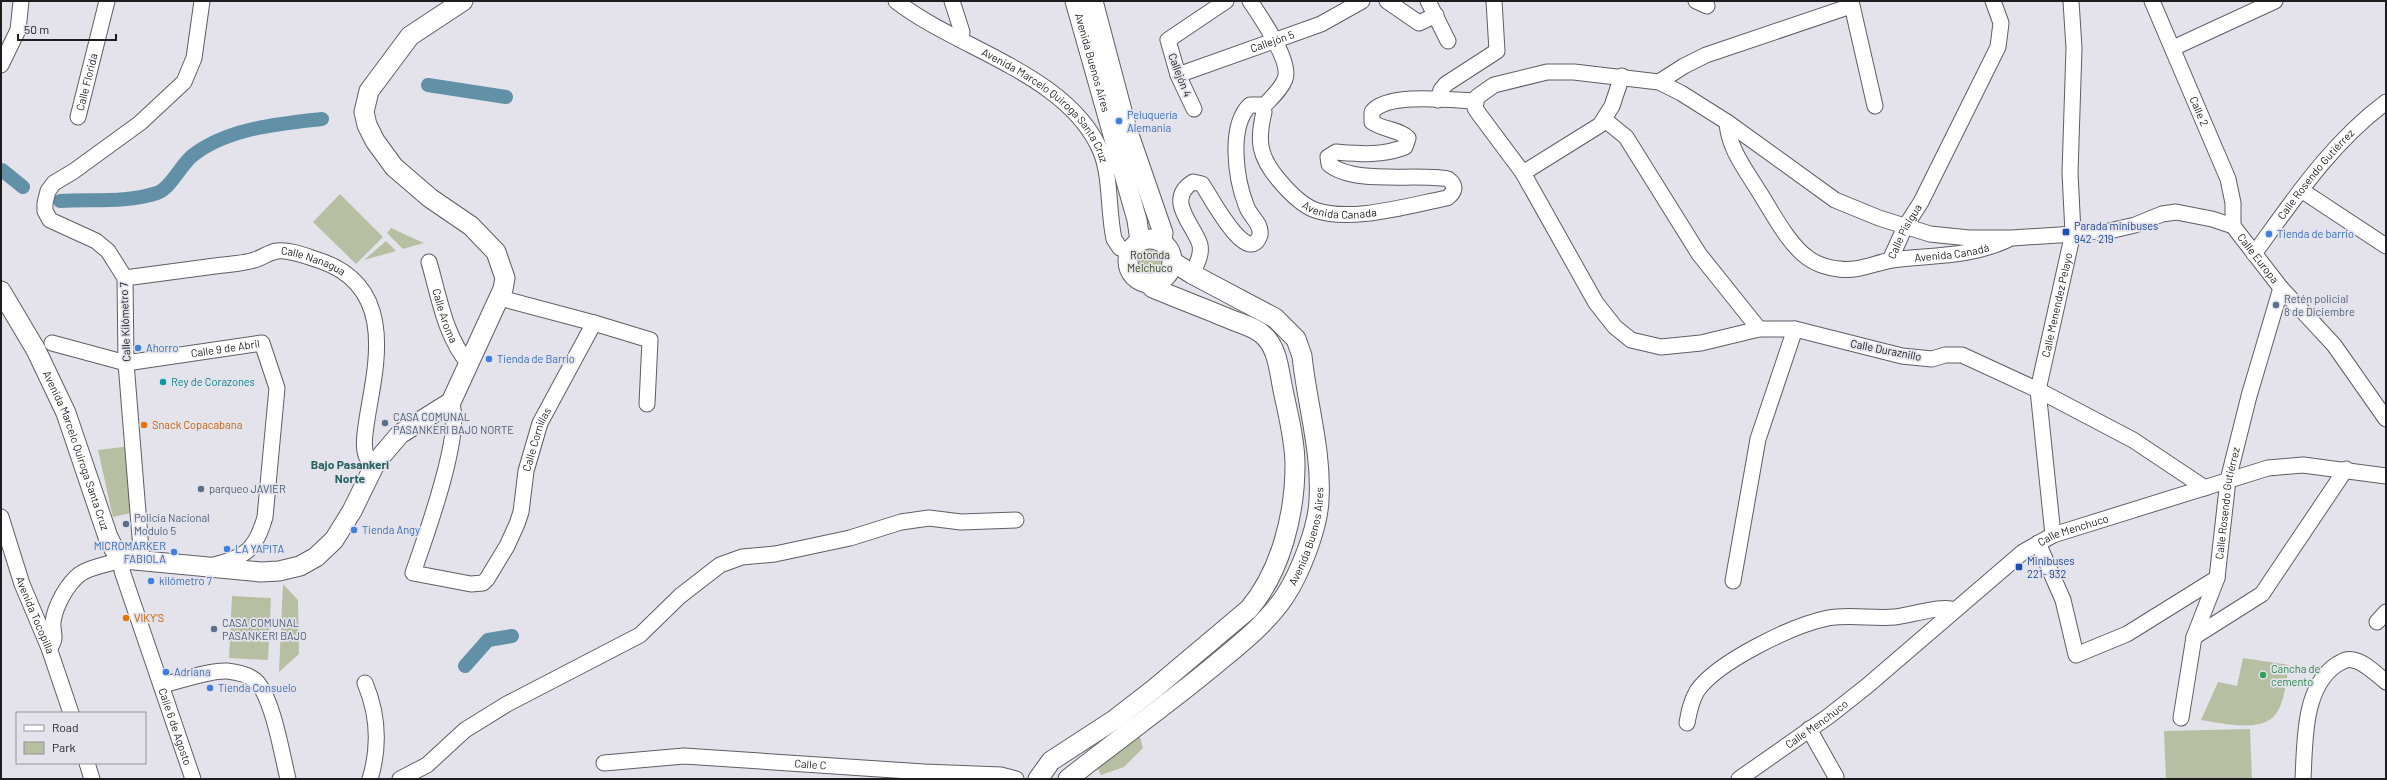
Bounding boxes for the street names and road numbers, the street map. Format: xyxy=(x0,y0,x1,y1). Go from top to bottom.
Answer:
street label: Avenida Buenos Aires xyxy=(1073,11,1113,113)
street label: Callejón 5 xyxy=(1248,27,1296,55)
street label: Avenida Marcelo Quiroga Santa Cruz xyxy=(980,45,1111,164)
street label: Callejón 4 xyxy=(1166,51,1195,99)
street label: Calle Florida xyxy=(73,52,100,112)
street label: Calle 2 xyxy=(2187,94,2212,128)
street label: Calle Rosendo Gutiérrez xyxy=(2274,126,2357,222)
street label: Avenida Canada xyxy=(1300,198,1377,221)
street label: Calle Pisigua xyxy=(1884,201,1924,261)
street label: Calle Europa xyxy=(2235,230,2282,286)
street label: Avenida Canadá xyxy=(1914,240,1990,264)
street label: Calle Nanagua xyxy=(281,244,348,278)
street label: Calle Menendez Pelayo xyxy=(2039,251,2074,358)
street label: Calle Kilómetro 7 xyxy=(117,282,132,362)
street label: Calle Aroma xyxy=(430,287,461,345)
street label: Calle 9 de Abril xyxy=(190,336,261,359)
street label: Calle Duraznillo xyxy=(1849,336,1923,363)
street label: Avenida Marcelo Quiroga Santa Cruz xyxy=(41,368,112,532)
street label: Calle Cornillas xyxy=(519,405,553,473)
street label: Calle Rosendo Gutiérrez xyxy=(2212,445,2242,560)
street label: Avenida Buenos Aires xyxy=(1285,487,1325,588)
street label: Calle Menchuco xyxy=(2035,511,2110,548)
street label: Avenida Tocopilla xyxy=(14,575,57,655)
street label: Calle 6 de Agosto xyxy=(156,686,195,767)
street label: Calle Menchuco xyxy=(1782,697,1850,751)
street label: Calle C xyxy=(794,756,827,771)

